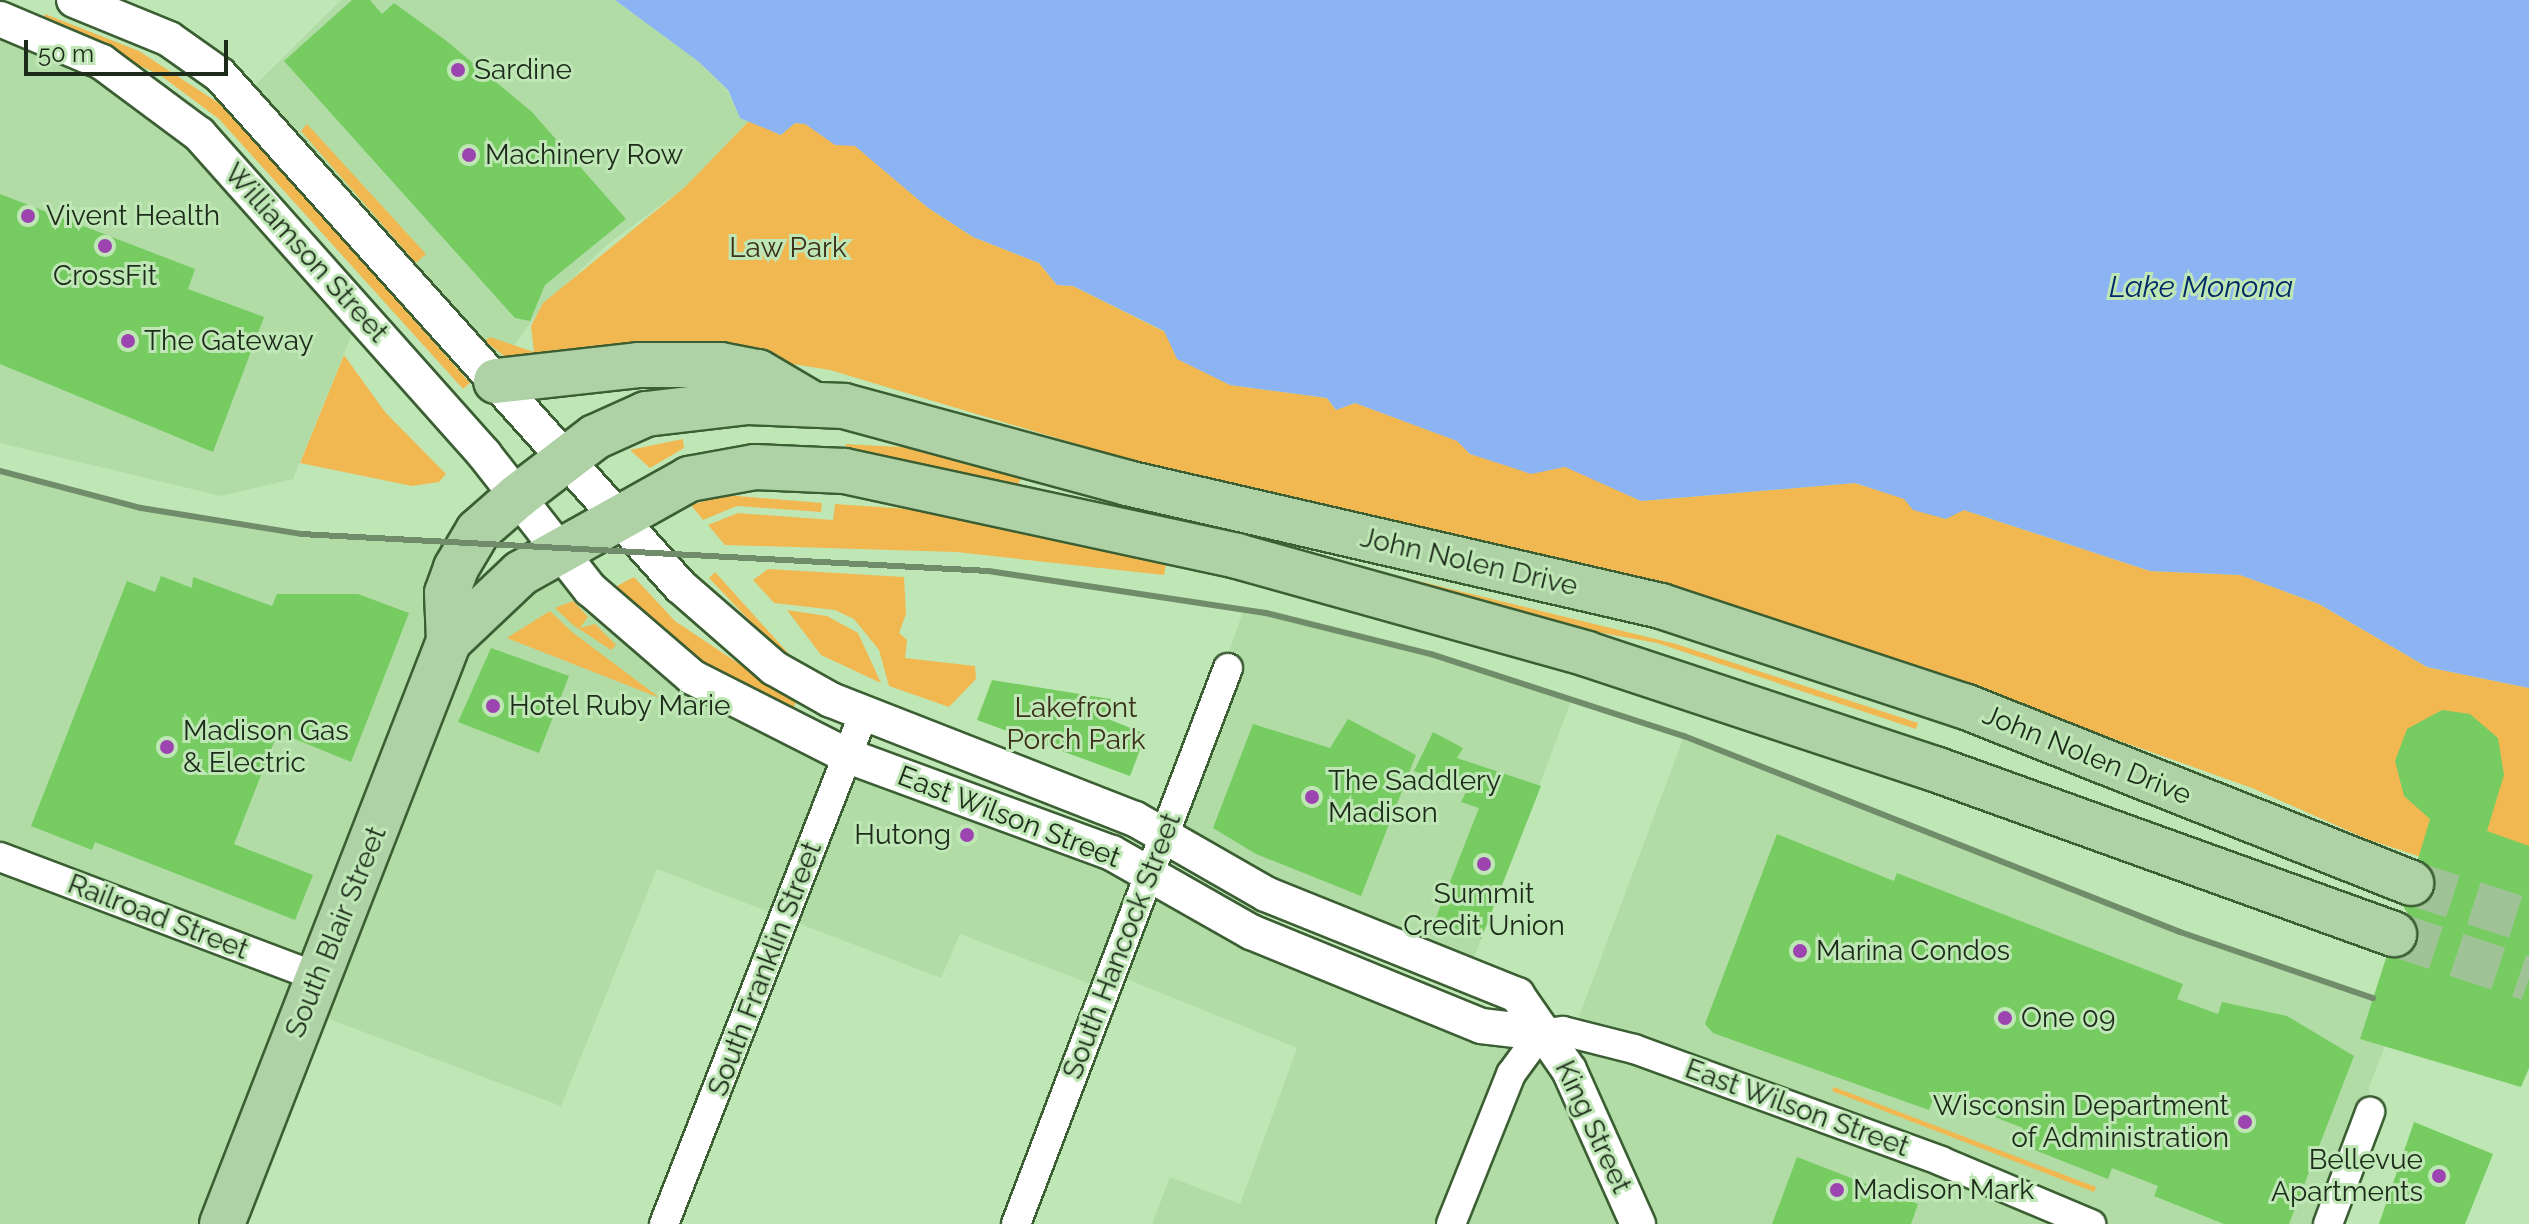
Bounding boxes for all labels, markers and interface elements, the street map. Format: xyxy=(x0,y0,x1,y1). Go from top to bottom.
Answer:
scale bar xyxy=(28,24,232,74)
text: 50 m xyxy=(38,39,94,68)
place label: Sardine xyxy=(474,53,572,87)
marker: Sardine xyxy=(449,61,467,79)
place label: Machinery Row xyxy=(485,138,684,172)
marker: Machinery Row xyxy=(460,146,478,164)
street label: Williamson Street xyxy=(217,157,395,349)
place label: Vivent Health xyxy=(46,199,220,233)
marker: Vivent Health xyxy=(17,205,39,227)
park label: Law Park xyxy=(729,231,847,265)
marker: CrossFit xyxy=(96,237,114,255)
place label: CrossFit xyxy=(53,259,157,293)
water label: Lake Monona xyxy=(2109,269,2293,305)
place label: The Gateway xyxy=(144,324,314,358)
marker: The Gateway xyxy=(119,332,137,350)
street label: John Nolen Drive xyxy=(1357,521,1581,603)
place label: Hotel Ruby Marie xyxy=(509,689,732,723)
park label: Lakefront Porch Park xyxy=(1006,691,1146,757)
marker: Hotel Ruby Marie xyxy=(484,697,502,715)
street label: John Nolen Drive xyxy=(1978,698,2196,812)
place label: Madison Gas & Electric xyxy=(183,714,349,780)
marker: Madison Gas & Electric xyxy=(158,738,176,756)
street label: East Wilson Street xyxy=(893,759,1125,875)
place label: The Saddlery Madison xyxy=(1328,764,1501,830)
marker: The Saddlery Madison xyxy=(1303,788,1321,806)
street label: South Hancock Street xyxy=(1056,808,1188,1084)
place label: Hutong xyxy=(854,818,951,852)
street label: South Blair Street xyxy=(278,821,394,1043)
marker: Hutong xyxy=(958,826,976,844)
street label: South Franklin Street xyxy=(701,837,829,1101)
marker: Summit Credit Union xyxy=(1475,855,1493,873)
street label: Railroad Street xyxy=(63,867,253,967)
place label: Summit Credit Union xyxy=(1403,877,1565,943)
place label: Marina Condos xyxy=(1816,934,2010,968)
marker: Marina Condos xyxy=(1791,942,1809,960)
place label: One 09 xyxy=(2021,1001,2115,1035)
marker: One 09 xyxy=(1996,1009,2014,1027)
street label: East Wilson Street xyxy=(1680,1052,1914,1164)
street label: King Street xyxy=(1548,1055,1638,1199)
place label: Wisconsin Department of Administration xyxy=(1933,1089,2229,1155)
marker: Wisconsin Department of Administration xyxy=(2236,1113,2254,1131)
place label: Bellevue Apartments xyxy=(2271,1143,2423,1209)
marker: Bellevue Apartments xyxy=(2430,1167,2448,1185)
place label: Madison Mark xyxy=(1853,1173,2034,1207)
marker: Madison Mark xyxy=(1828,1181,1846,1199)

